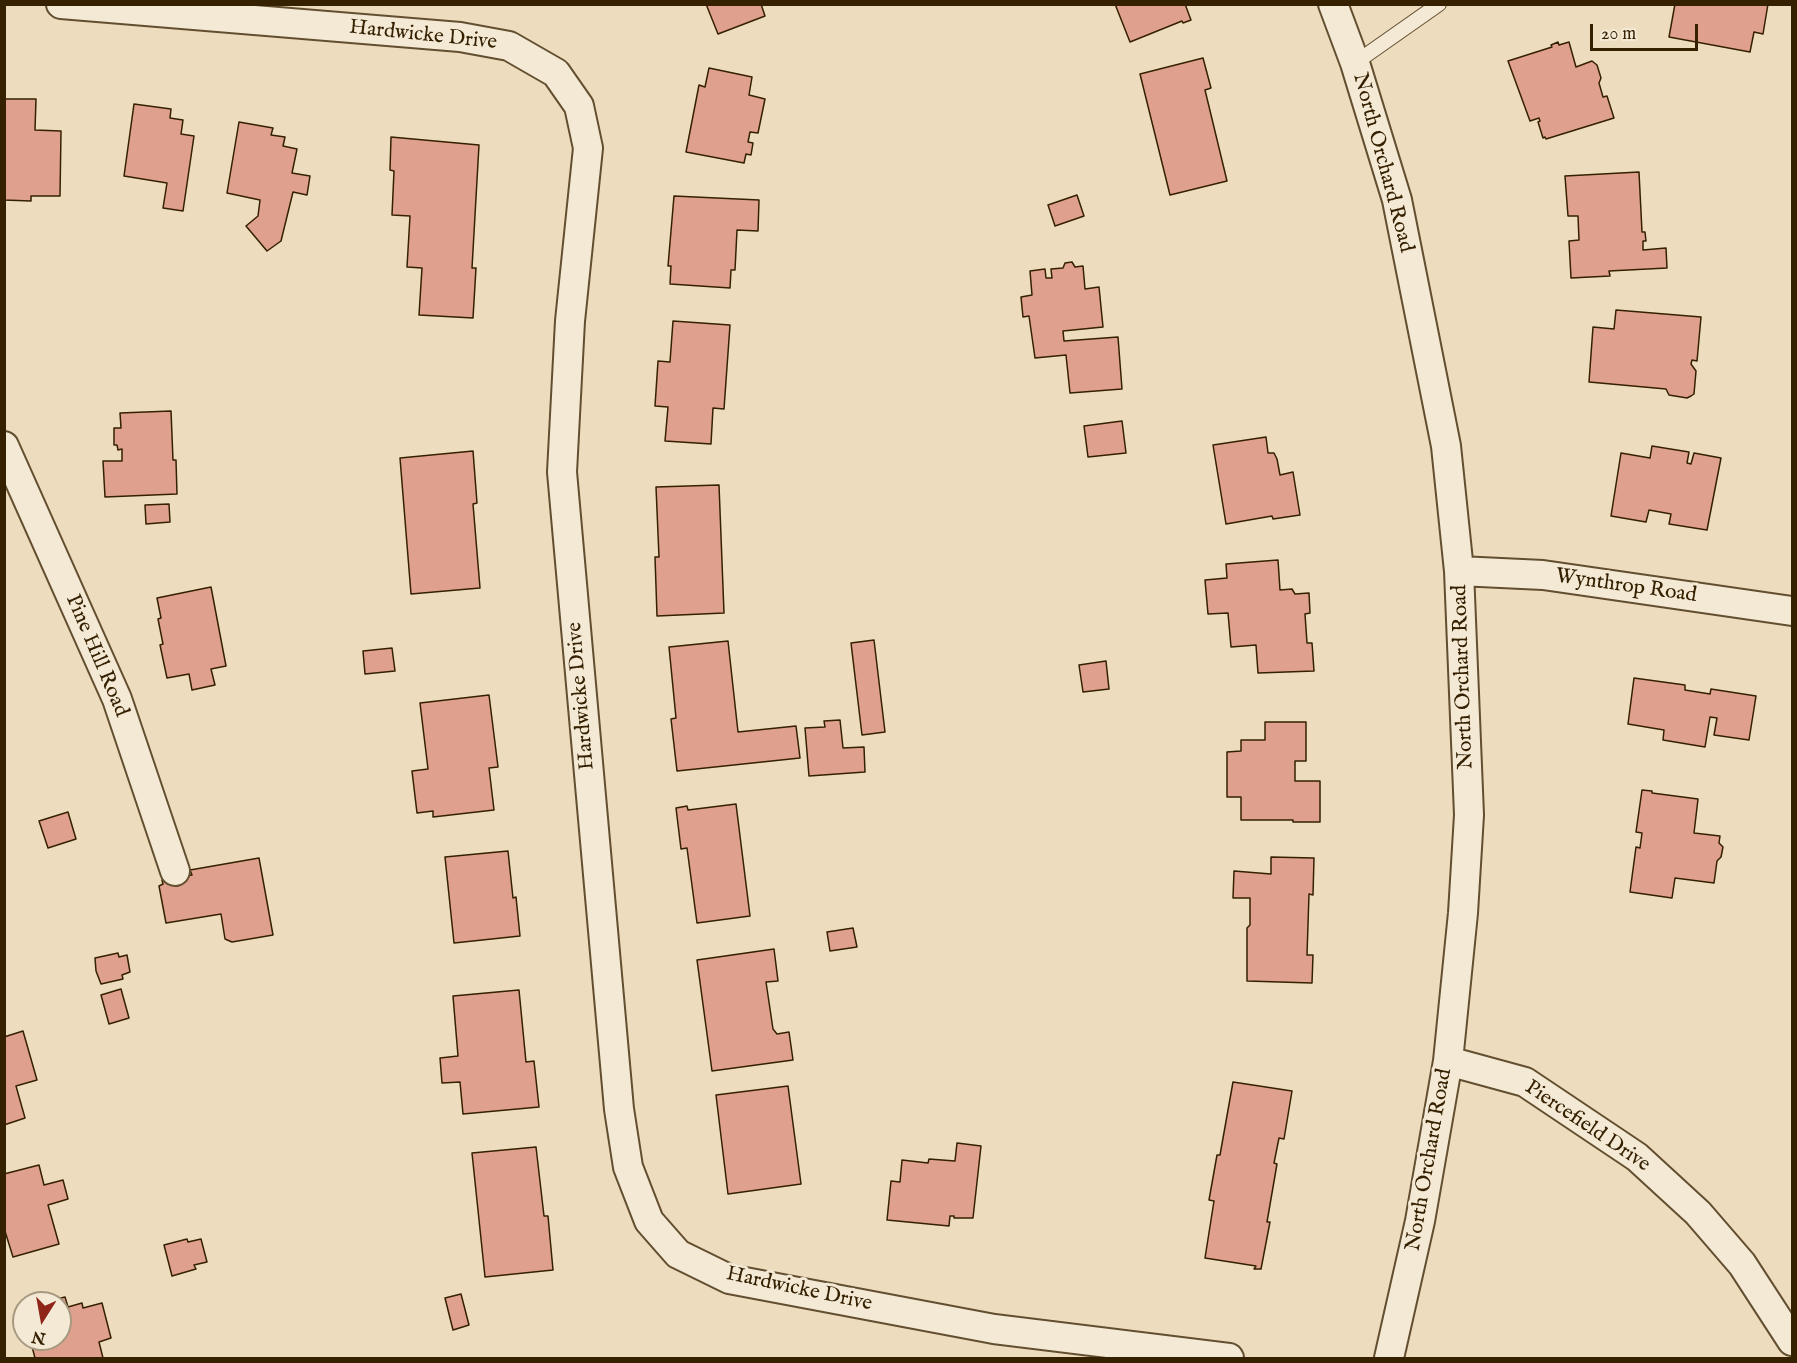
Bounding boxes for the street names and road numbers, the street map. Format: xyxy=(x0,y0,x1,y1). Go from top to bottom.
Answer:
street label: Hardwicke Drive xyxy=(348,16,498,56)
street label: North Orchard Road xyxy=(1346,70,1418,256)
street label: Wynthrop Road xyxy=(1554,565,1698,609)
street label: North Orchard Road xyxy=(1448,584,1480,770)
street label: Pine Hill Road xyxy=(59,591,133,721)
street label: Hardwicke Drive xyxy=(563,621,601,771)
street label: North Orchard Road xyxy=(1402,1067,1458,1253)
street label: Piercefield Drive xyxy=(1519,1076,1655,1178)
street label: Hardwicke Drive xyxy=(724,1262,874,1318)

